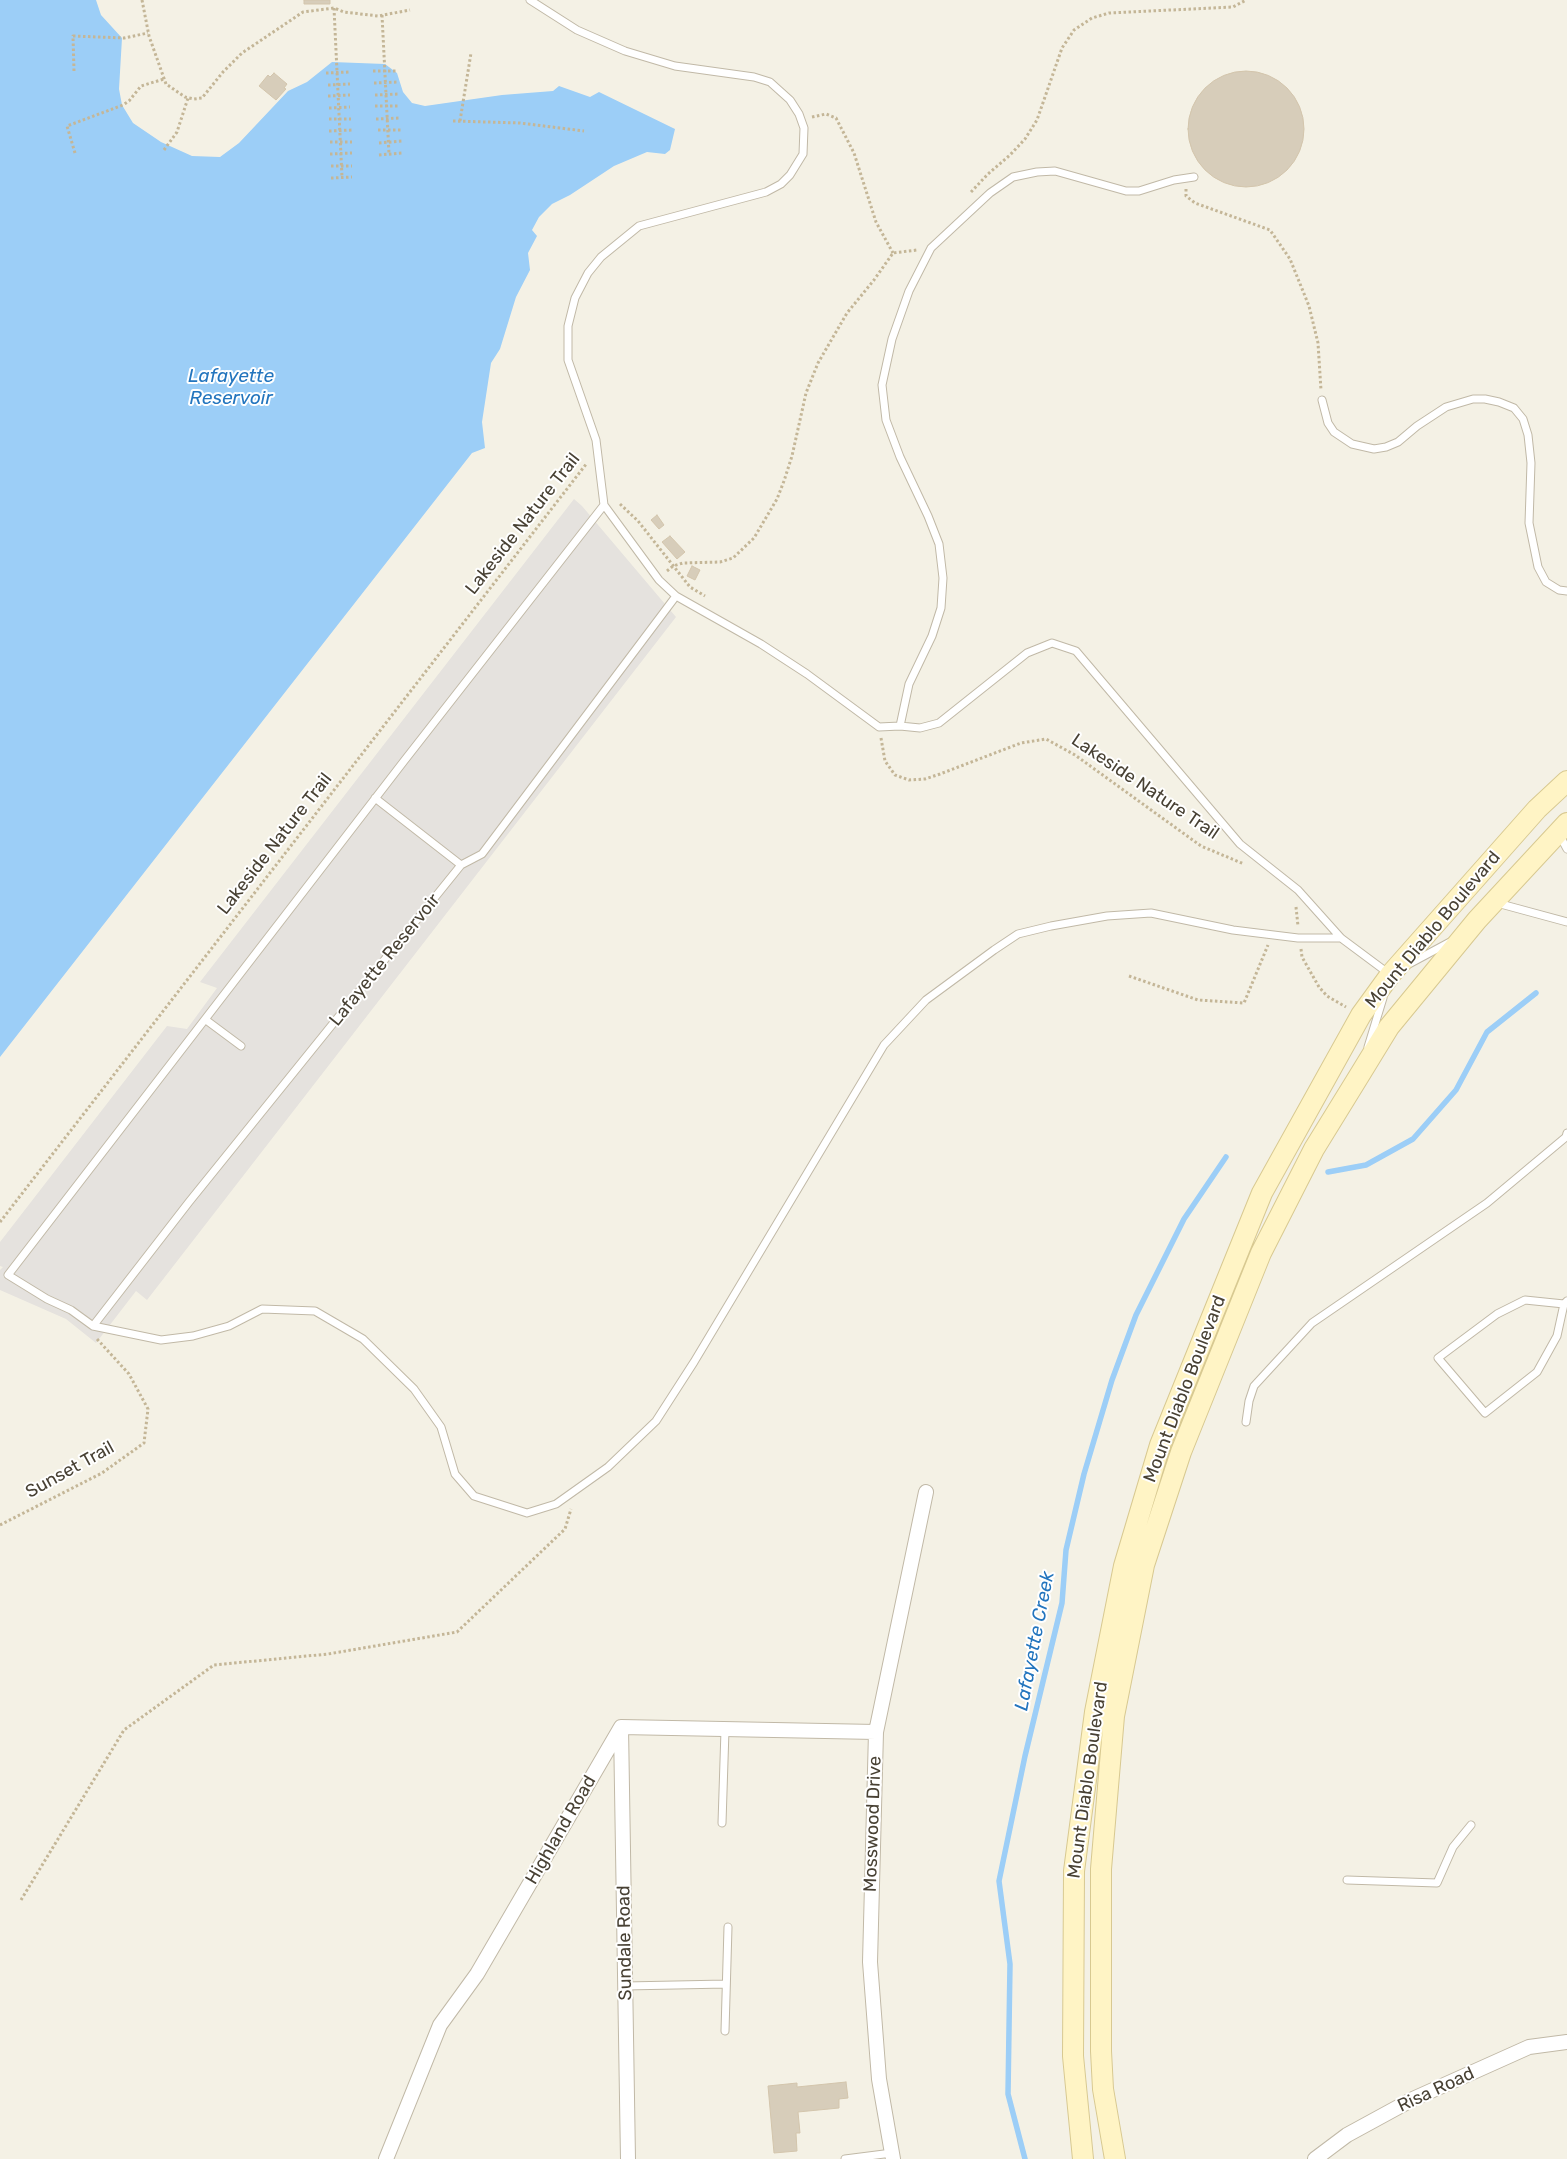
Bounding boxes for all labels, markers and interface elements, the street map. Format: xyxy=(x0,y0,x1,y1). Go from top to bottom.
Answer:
water label: Lafayette Reservoir xyxy=(188,366,274,410)
street label: Lakeside Nature Trail xyxy=(461,449,585,599)
street label: Lakeside Nature Trail xyxy=(1067,730,1223,844)
street label: Lakeside Nature Trail xyxy=(213,769,337,919)
street label: Mount Diablo Boulevard xyxy=(1361,847,1505,1013)
street label: Lafayette Reservoir xyxy=(325,890,445,1030)
street label: Mount Diablo Boulevard xyxy=(1139,1293,1231,1485)
street label: Sunset Trail xyxy=(22,1437,118,1503)
water label: Lafayette Creek xyxy=(1010,1569,1060,1713)
street label: Mount Diablo Boulevard xyxy=(1063,1680,1113,1880)
street label: Mosswood Drive xyxy=(860,1756,886,1892)
street label: Highland Road xyxy=(521,1772,601,1888)
street label: Sundale Road xyxy=(613,1885,637,2001)
street label: Risa Road xyxy=(1394,2063,1478,2117)

